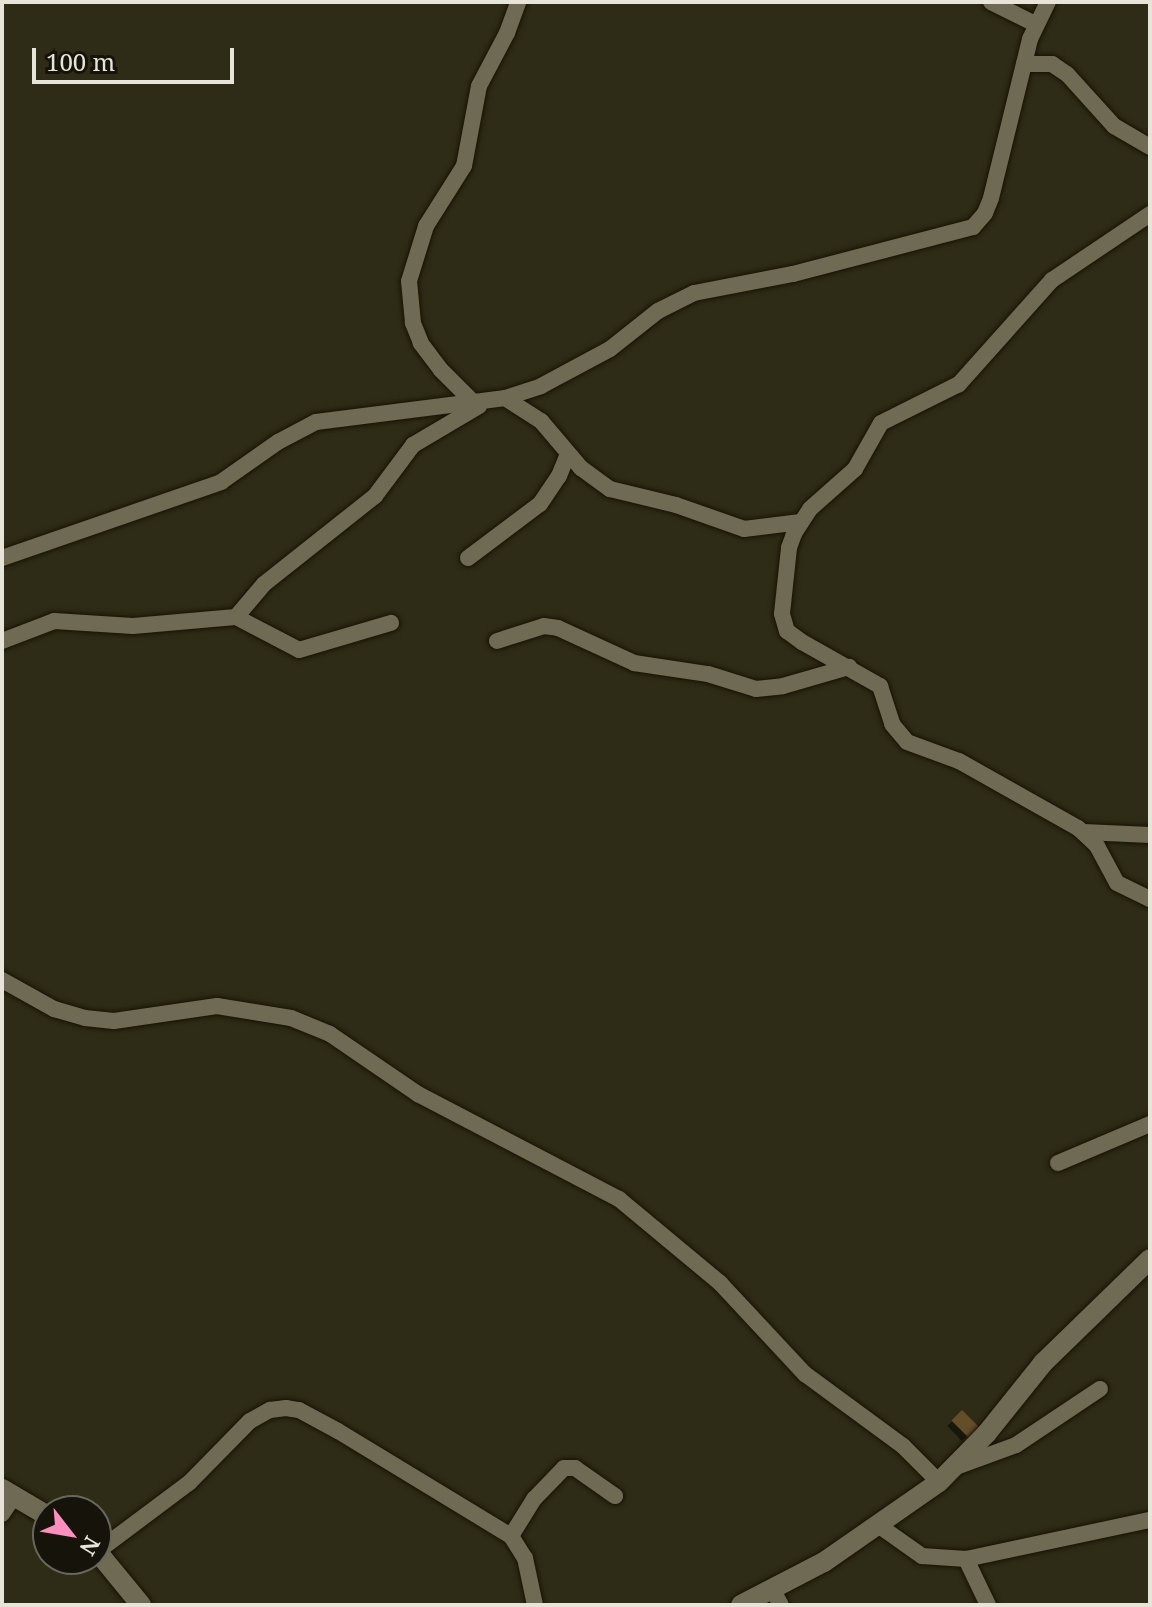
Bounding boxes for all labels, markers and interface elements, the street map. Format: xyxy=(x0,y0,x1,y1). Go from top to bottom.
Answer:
scale bar xyxy=(36,32,238,82)
text: 100 m xyxy=(46,45,115,78)
north arrow xyxy=(32,1495,112,1575)
text: N xyxy=(74,1531,108,1561)

